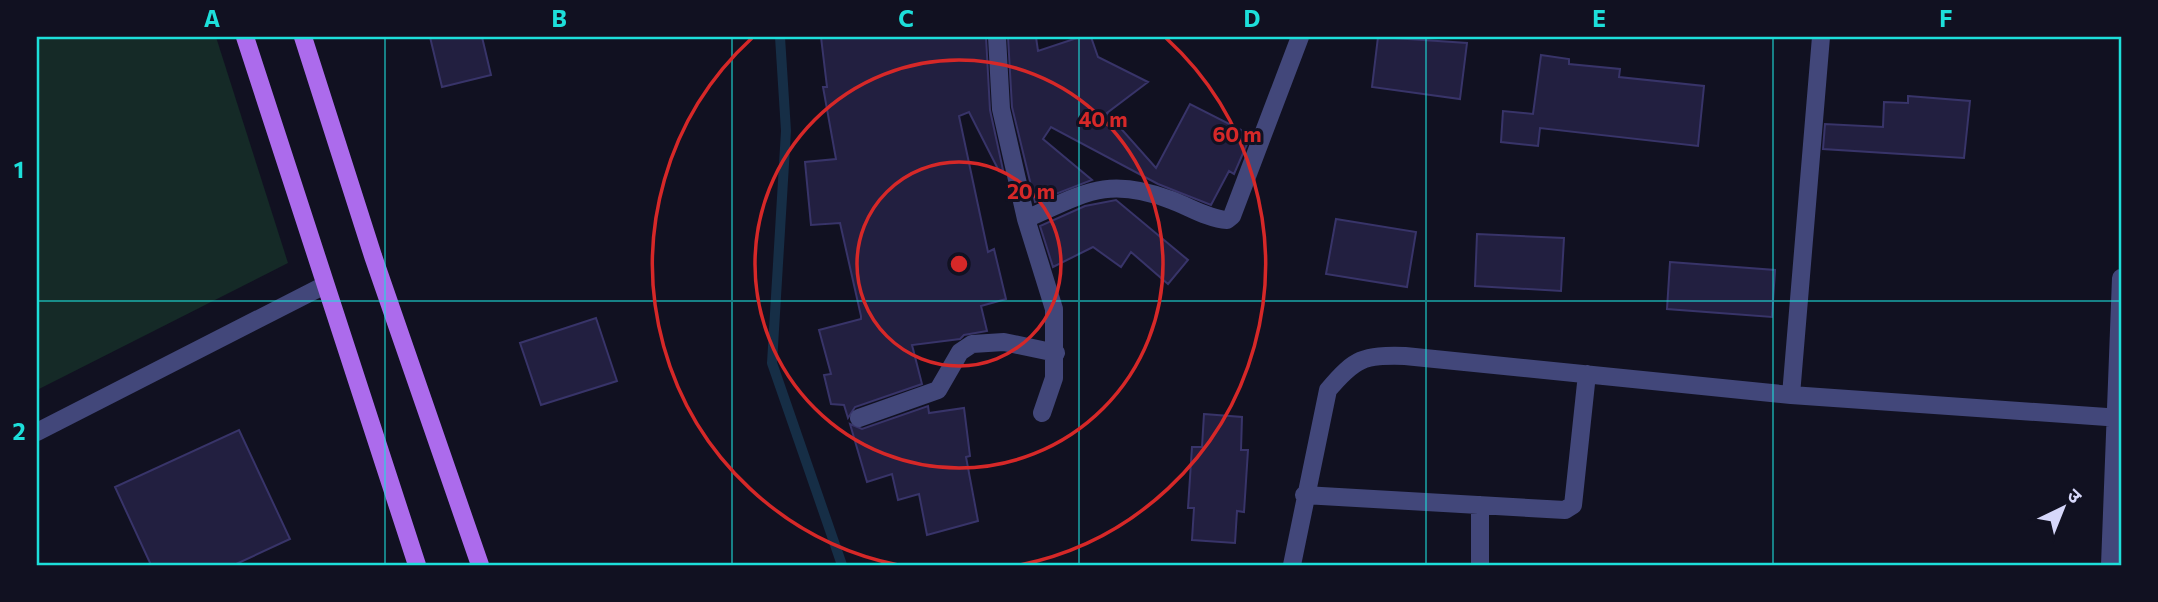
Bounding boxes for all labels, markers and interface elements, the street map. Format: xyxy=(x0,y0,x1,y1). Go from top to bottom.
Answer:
text: A xyxy=(204,4,221,32)
text: B xyxy=(551,4,567,32)
text: C xyxy=(898,4,914,32)
text: D xyxy=(1244,4,1261,32)
text: E xyxy=(1592,4,1606,32)
text: F xyxy=(1939,4,1953,32)
text: 40 m xyxy=(1078,106,1128,131)
text: 60 m xyxy=(1212,121,1262,146)
text: 1 xyxy=(14,155,24,183)
text: 20 m xyxy=(1007,178,1055,203)
centre of rings xyxy=(947,252,971,276)
text: 2 xyxy=(12,417,26,445)
north arrow xyxy=(2028,472,2098,542)
text: उ xyxy=(2063,483,2087,508)

